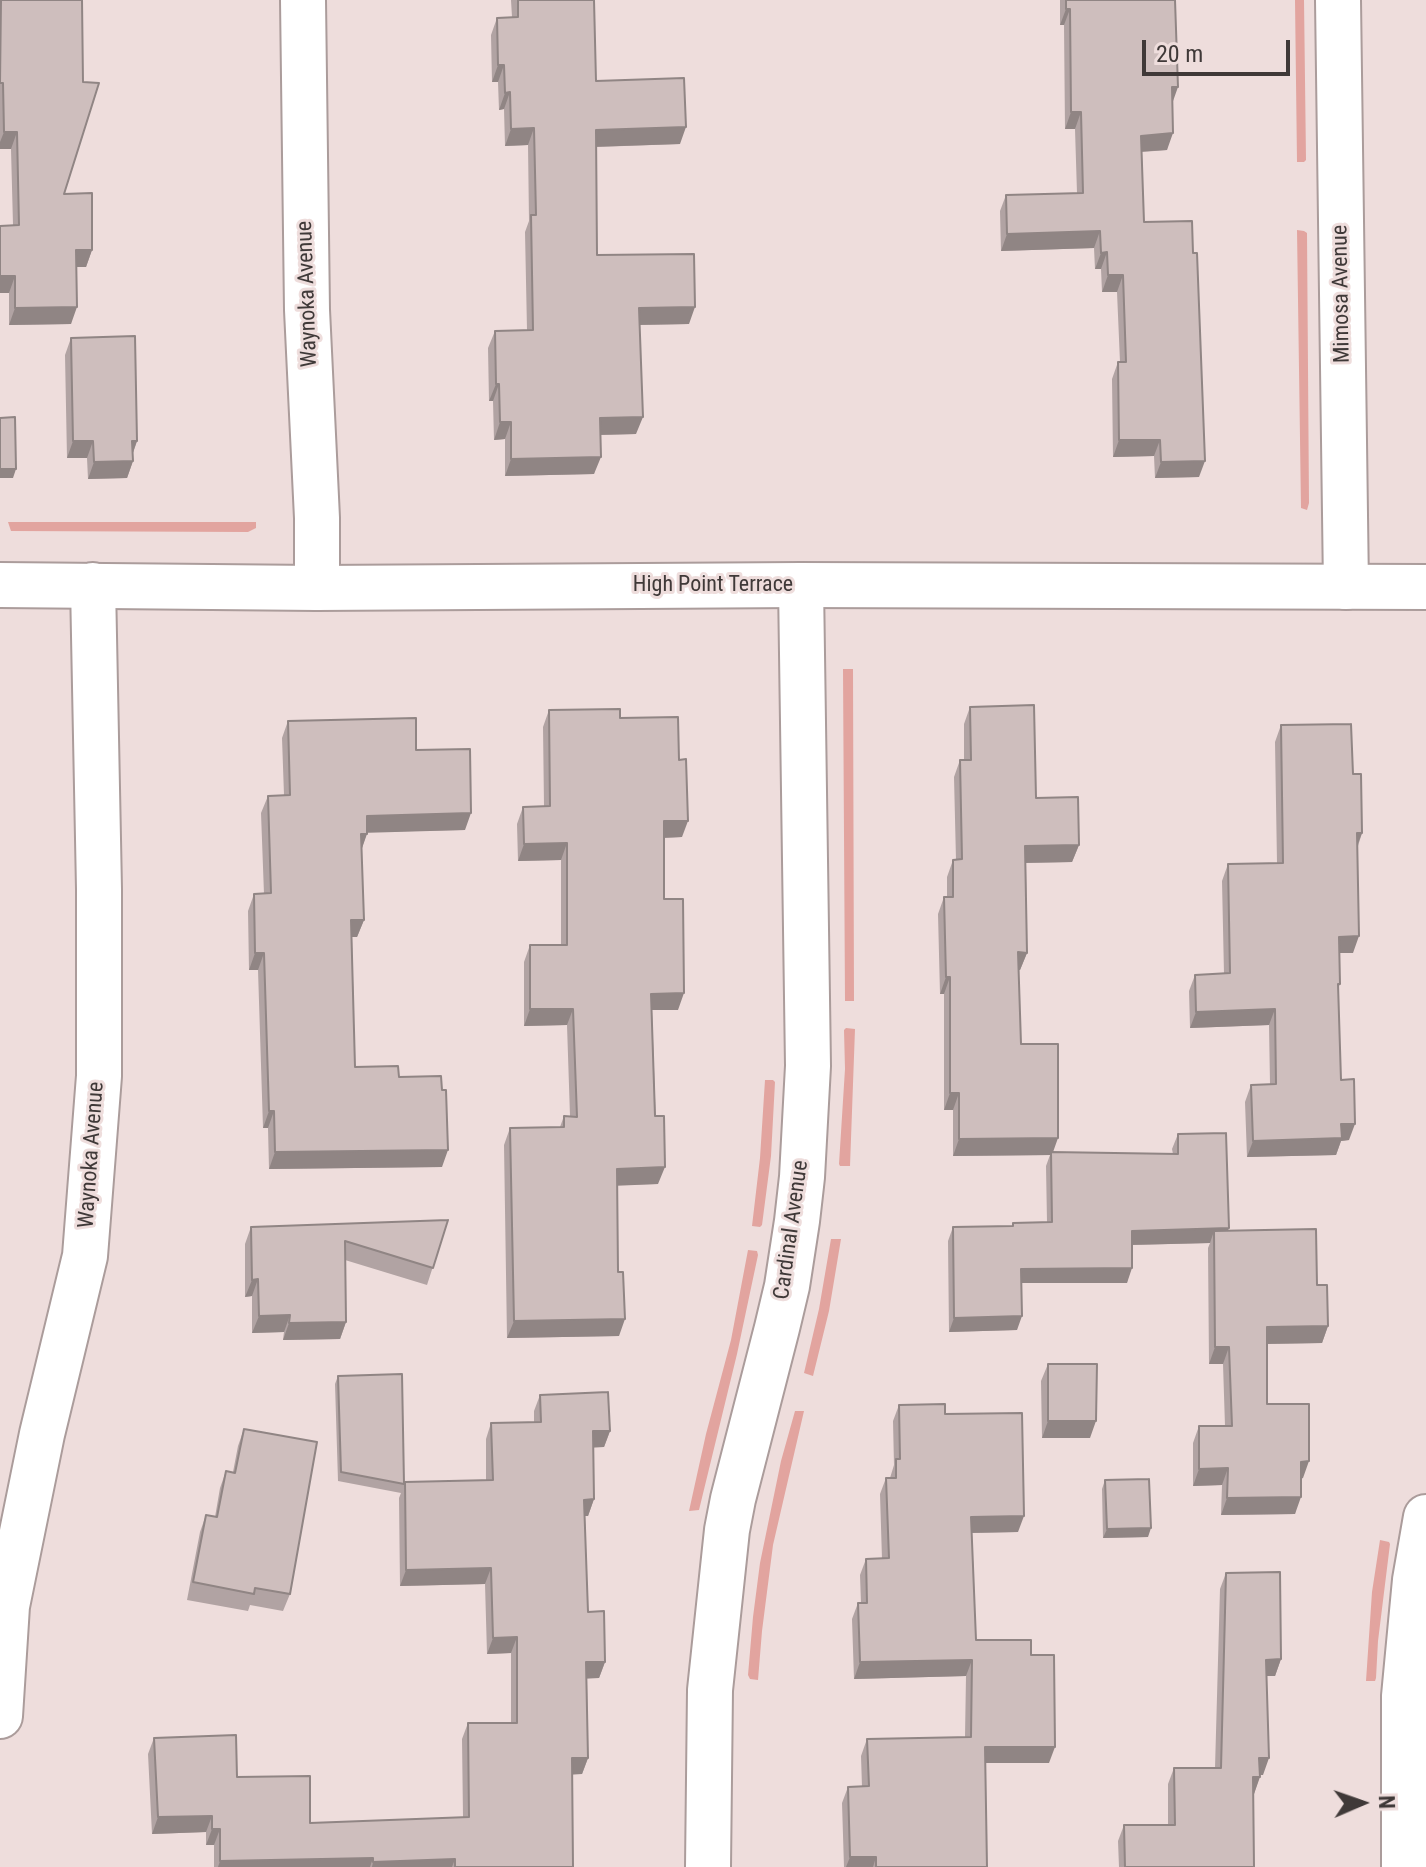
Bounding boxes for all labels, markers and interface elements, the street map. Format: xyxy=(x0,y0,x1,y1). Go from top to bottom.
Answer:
scale bar xyxy=(1146,24,1294,74)
text: 20 m xyxy=(1156,40,1203,68)
street label: Waynoka Avenue xyxy=(292,220,324,368)
street label: Mimosa Avenue xyxy=(1328,225,1356,363)
street label: High Point Terrace xyxy=(633,572,793,598)
street label: Waynoka Avenue xyxy=(74,1081,110,1229)
street label: Cardinal Avenue xyxy=(769,1159,815,1301)
north arrow xyxy=(1322,1763,1402,1843)
text: N xyxy=(1374,1795,1399,1809)

